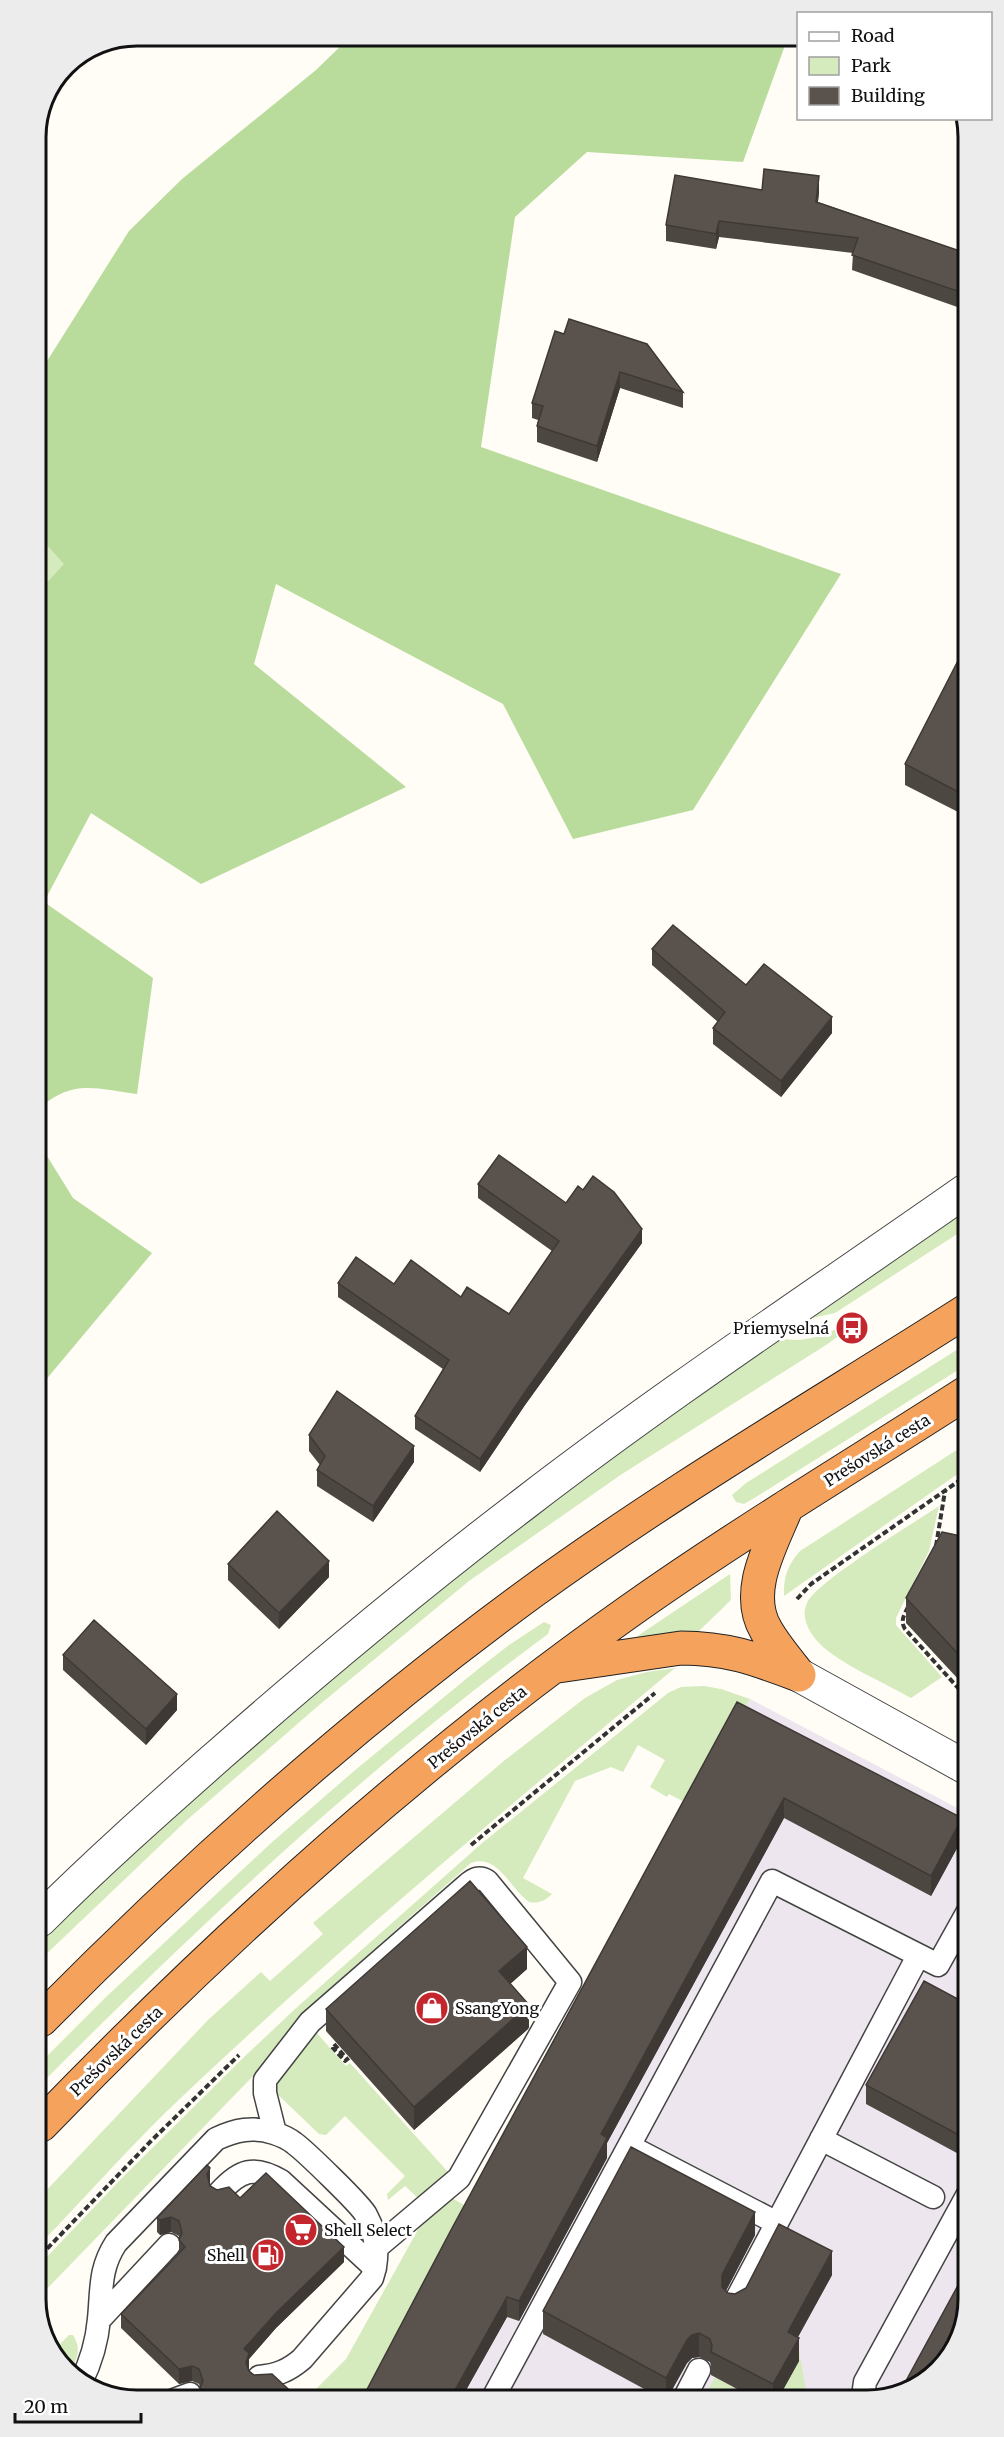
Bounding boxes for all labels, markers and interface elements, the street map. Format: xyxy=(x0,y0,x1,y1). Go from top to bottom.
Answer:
legend xyxy=(797,12,992,120)
text: Road xyxy=(851,24,895,47)
text: Park xyxy=(851,54,892,77)
text: Building xyxy=(851,84,925,107)
bus stop icon: Priemyselná xyxy=(834,1310,870,1346)
place label: Priemyselná xyxy=(733,1318,829,1338)
street label: Prešovská cesta xyxy=(820,1409,934,1491)
street label: Prešovská cesta xyxy=(424,1681,531,1773)
shop icon: SsangYong xyxy=(414,1990,450,2026)
place label: SsangYong xyxy=(455,1998,539,2018)
street label: Prešovská cesta xyxy=(66,2001,167,2100)
supermarket icon: Shell Select xyxy=(283,2212,319,2248)
place label: Shell Select xyxy=(324,2220,413,2240)
fuel station icon: Shell xyxy=(250,2237,286,2273)
place label: Shell xyxy=(207,2245,245,2265)
scale bar xyxy=(15,2386,141,2424)
text: 20 m xyxy=(24,2395,68,2418)

